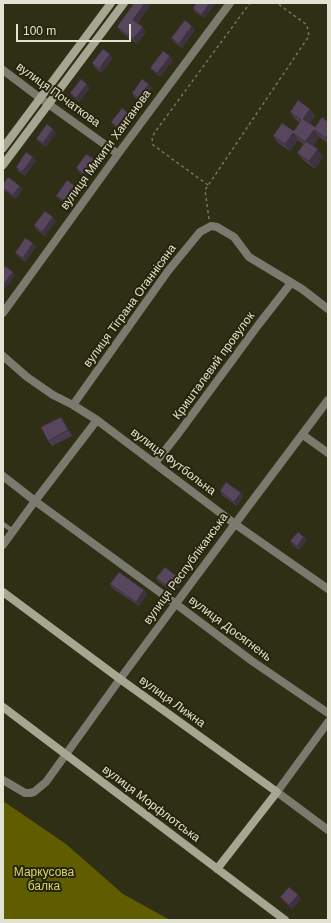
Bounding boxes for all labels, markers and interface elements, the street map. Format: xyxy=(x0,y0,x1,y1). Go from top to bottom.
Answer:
scale bar xyxy=(18,16,133,42)
text: 100 m xyxy=(23,24,56,38)
street label: вулиця Початкова xyxy=(13,60,103,130)
street label: вулиця Микити Ханганова xyxy=(58,87,154,213)
street label: вулиця Тіграна Оганнісяна xyxy=(81,242,179,370)
street label: Кришталевий провулок xyxy=(170,309,258,423)
street label: вулиця Футбольна xyxy=(128,425,218,499)
street label: вулиця Республіканська xyxy=(141,510,231,628)
street label: вулиця Досягнень xyxy=(186,593,274,665)
street label: вулиця Лижна xyxy=(136,673,208,731)
street label: вулиця Морфлотська xyxy=(99,763,203,845)
park label: Маркусова балка xyxy=(14,866,74,894)

